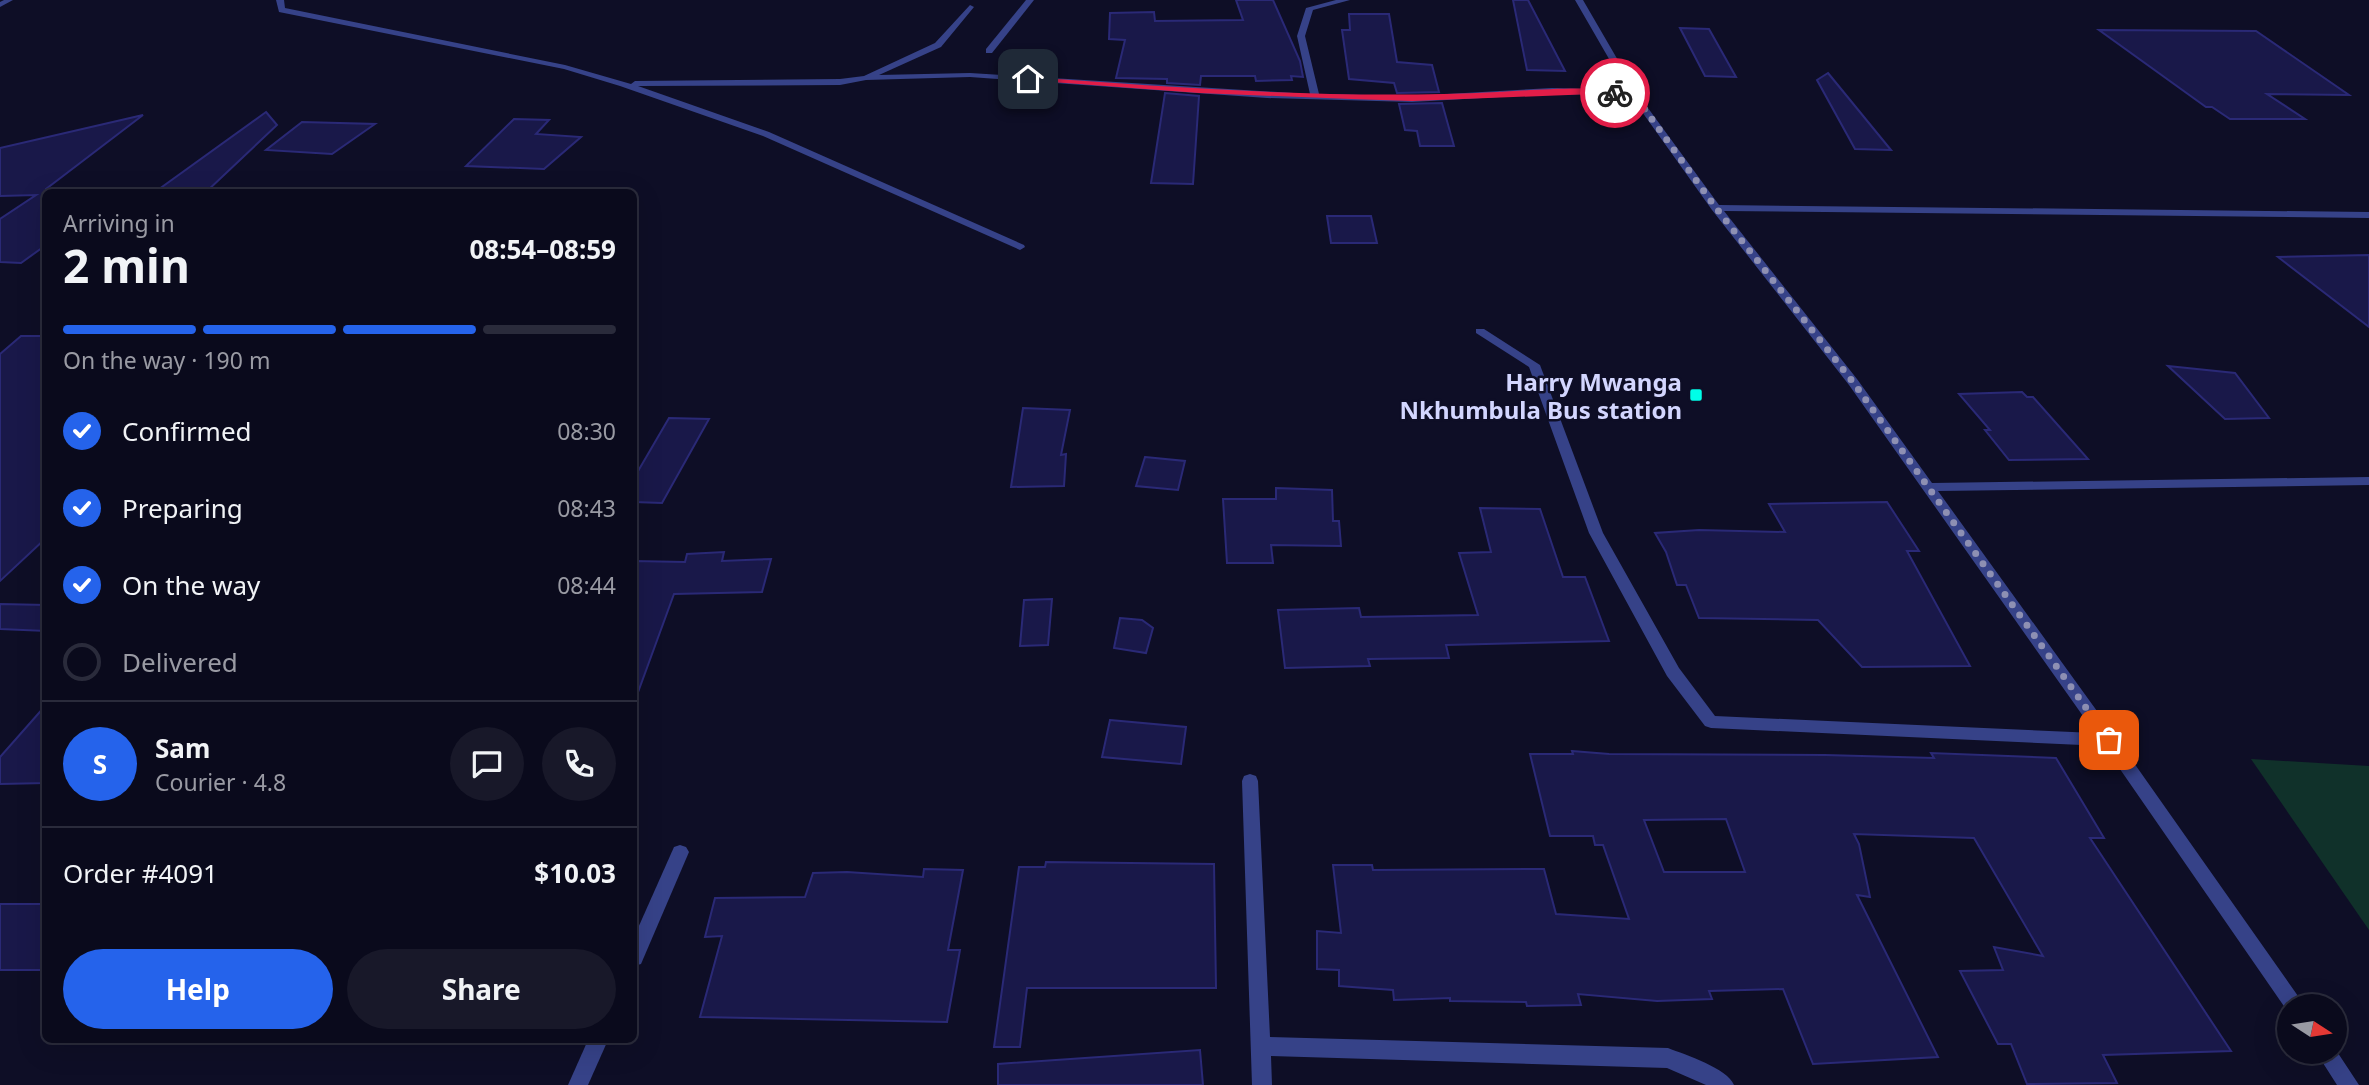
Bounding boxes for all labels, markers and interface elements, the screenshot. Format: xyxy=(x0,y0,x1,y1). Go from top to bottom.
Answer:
pin xyxy=(998,49,1058,109)
courier xyxy=(1580,58,1650,128)
icon: home xyxy=(1009,60,1047,98)
icon: bike xyxy=(1596,74,1634,112)
text: Arriving in xyxy=(63,207,175,239)
text: 08:54–08:59 xyxy=(469,231,616,267)
text: 2 min xyxy=(63,234,190,296)
text: On the way · 190 m xyxy=(63,344,270,376)
place label: Harry Mwanga Nkhumbula Bus station xyxy=(1400,365,1682,426)
marker: Harry Mwanga Nkhumbula Bus station xyxy=(1688,387,1704,403)
icon: check xyxy=(63,412,101,450)
text: Confirmed xyxy=(122,413,252,449)
text: 08:30 xyxy=(557,415,616,447)
icon: check xyxy=(63,489,101,527)
text: Preparing xyxy=(122,490,243,526)
text: 08:43 xyxy=(557,492,616,524)
icon: check xyxy=(63,566,101,604)
text: On the way xyxy=(122,567,260,603)
text: 08:44 xyxy=(557,569,616,601)
text: Delivered xyxy=(122,644,238,680)
pin xyxy=(2079,710,2139,770)
icon: bag xyxy=(2090,721,2128,759)
button: chat xyxy=(450,727,524,801)
button: phone xyxy=(542,727,616,801)
text: Sam xyxy=(155,730,210,766)
text: S xyxy=(93,746,107,782)
text: Courier · 4.8 xyxy=(155,766,286,798)
text: Order #4091 xyxy=(63,855,218,891)
text: $10.03 xyxy=(534,855,616,891)
button: Help xyxy=(63,949,333,1029)
button: Share xyxy=(347,949,616,1029)
north arrow xyxy=(2277,994,2347,1064)
map controls xyxy=(2277,994,2347,1064)

